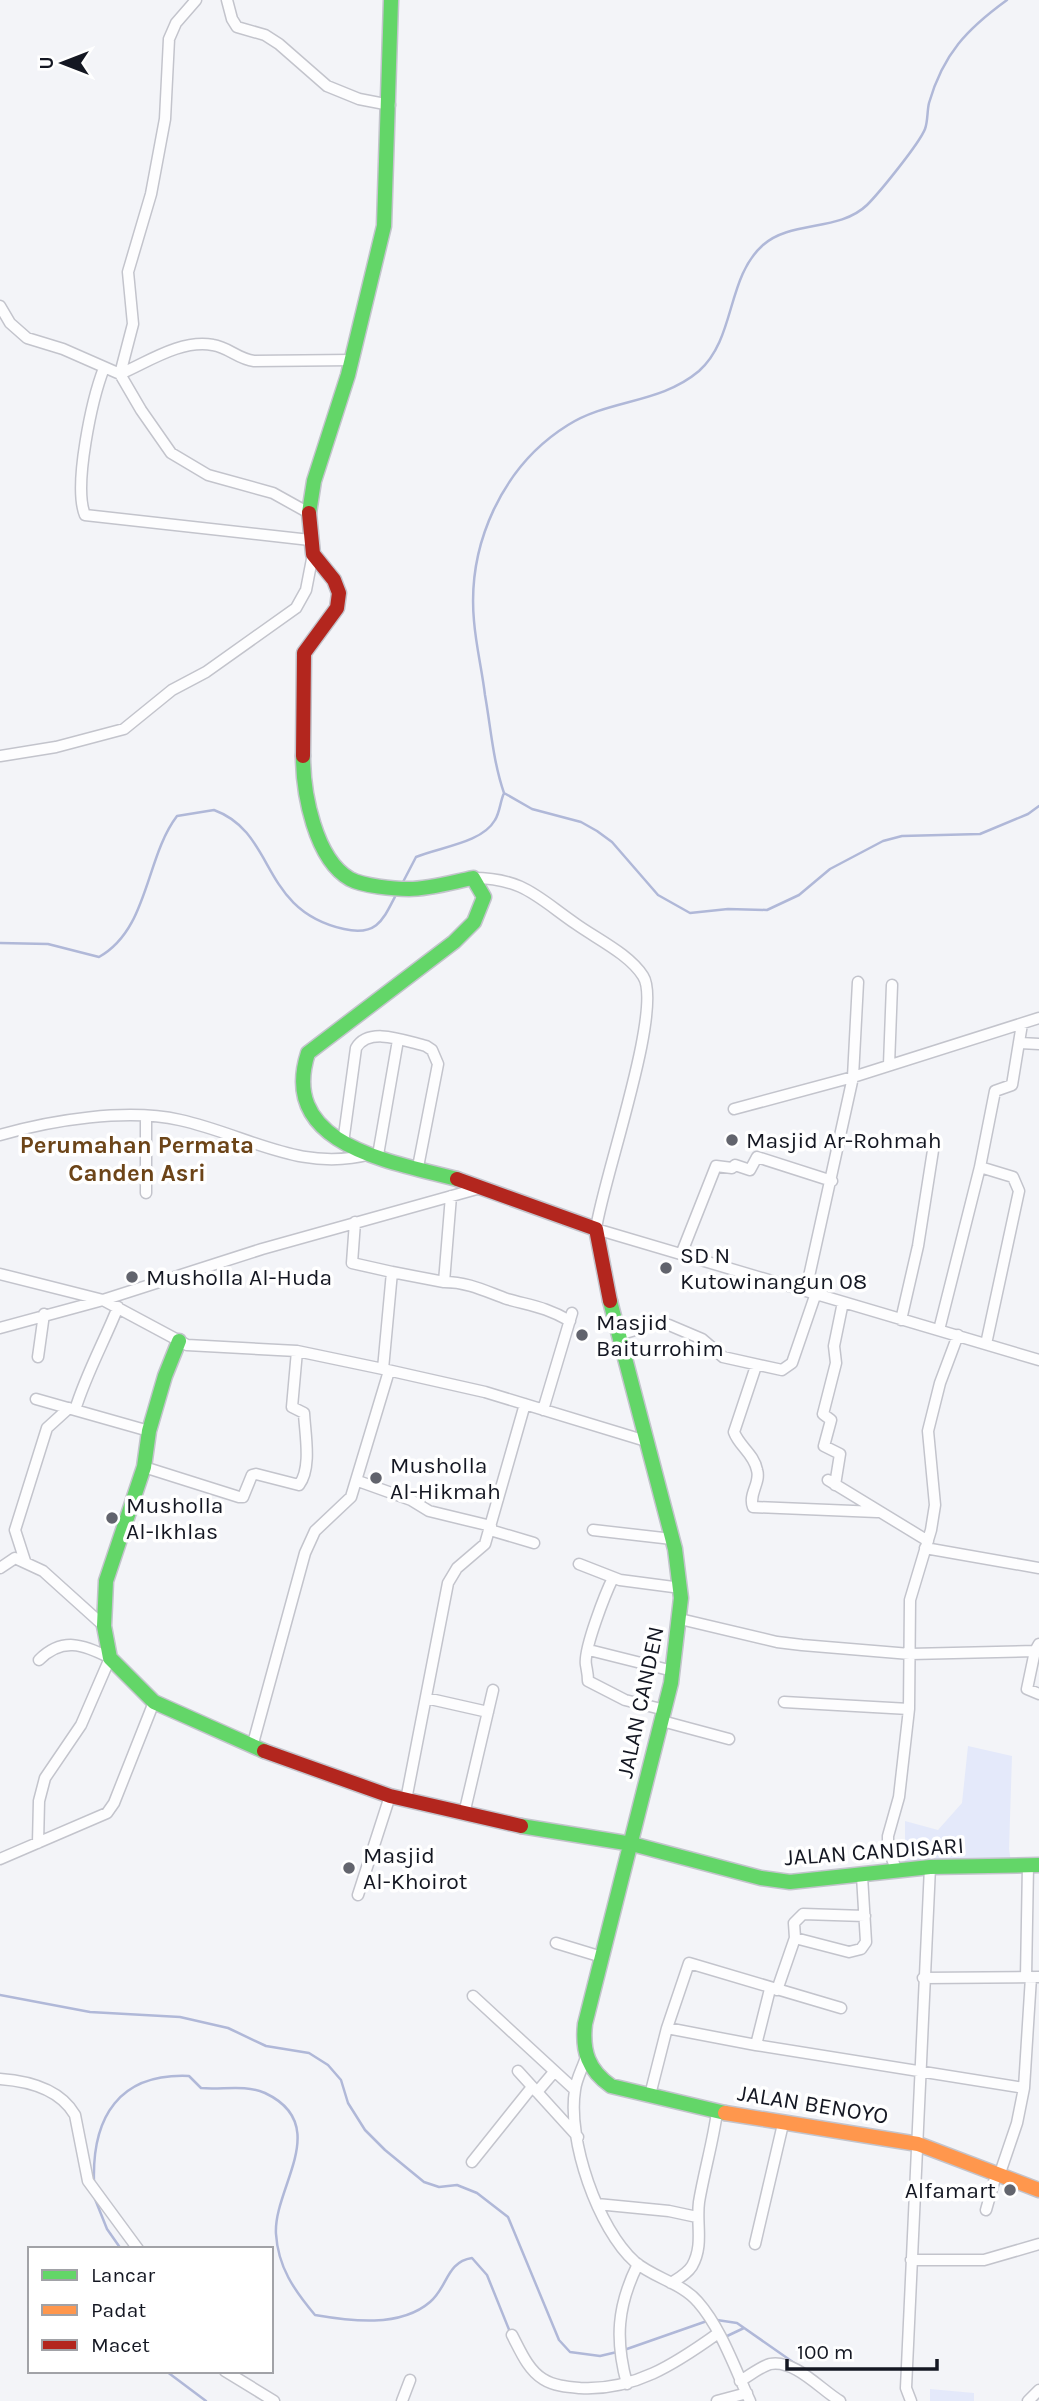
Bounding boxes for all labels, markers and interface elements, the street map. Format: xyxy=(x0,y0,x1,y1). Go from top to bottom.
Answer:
north arrow xyxy=(28,28,98,98)
text: U xyxy=(36,56,58,70)
place label: Masjid Ar-Rohmah xyxy=(746,1127,942,1154)
district label: Perumahan Permata Canden Asri xyxy=(20,1131,254,1187)
marker: Masjid Ar-Rohmah xyxy=(724,1132,740,1148)
place label: SD N Kutowinangun 08 xyxy=(680,1242,867,1295)
marker: SD N Kutowinangun 08 xyxy=(658,1260,674,1276)
place label: Musholla Al-Huda xyxy=(146,1264,332,1291)
marker: Musholla Al-Huda xyxy=(124,1269,140,1285)
place label: Masjid Baiturrohim xyxy=(596,1309,724,1362)
marker: Masjid Baiturrohim xyxy=(574,1327,590,1343)
place label: Musholla Al-Hikmah xyxy=(390,1452,501,1505)
marker: Musholla Al-Hikmah xyxy=(368,1470,384,1486)
place label: Musholla Al-Ikhlas xyxy=(126,1492,224,1545)
marker: Musholla Al-Ikhlas xyxy=(104,1510,120,1526)
street label: JALAN CANDEN xyxy=(611,1624,670,1780)
street label: JALAN CANDISARI xyxy=(783,1832,965,1871)
place label: Masjid Al-Khoirot xyxy=(363,1842,468,1895)
marker: Masjid Al-Khoirot xyxy=(341,1860,357,1876)
street label: JALAN BENOYO xyxy=(736,2079,890,2130)
place label: Alfamart xyxy=(905,2177,996,2204)
marker: Alfamart xyxy=(1002,2182,1018,2198)
legend xyxy=(28,2247,273,2373)
text: Lancar xyxy=(91,2263,155,2287)
text: Padat xyxy=(91,2298,146,2322)
scale bar xyxy=(787,2328,937,2372)
text: Macet xyxy=(91,2333,150,2357)
text: 100 m xyxy=(797,2340,854,2364)

